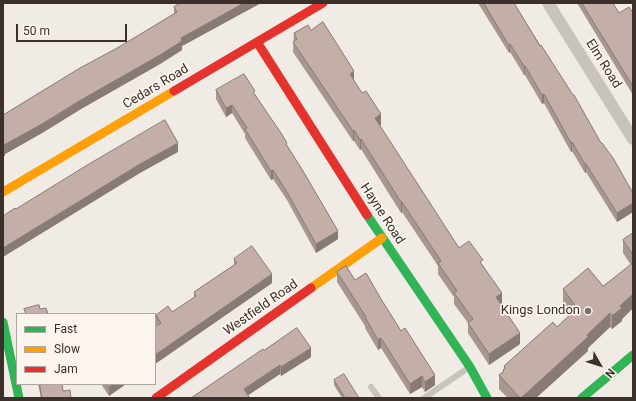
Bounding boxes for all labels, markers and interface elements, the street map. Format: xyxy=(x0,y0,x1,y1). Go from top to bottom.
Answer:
scale bar xyxy=(18,16,129,42)
text: 50 m xyxy=(23,24,50,38)
street label: Elm Road xyxy=(582,37,624,91)
street label: Cedars Road xyxy=(120,61,192,113)
street label: Hayne Road xyxy=(357,181,407,247)
street label: Westfield Road xyxy=(221,277,301,339)
place label: Kings London xyxy=(501,303,580,319)
marker: Kings London xyxy=(583,306,593,316)
legend xyxy=(16,313,156,385)
text: Fast xyxy=(54,322,77,336)
text: Slow xyxy=(54,342,80,356)
north arrow xyxy=(580,345,620,385)
text: Jam xyxy=(54,362,78,376)
text: N xyxy=(602,366,617,380)

